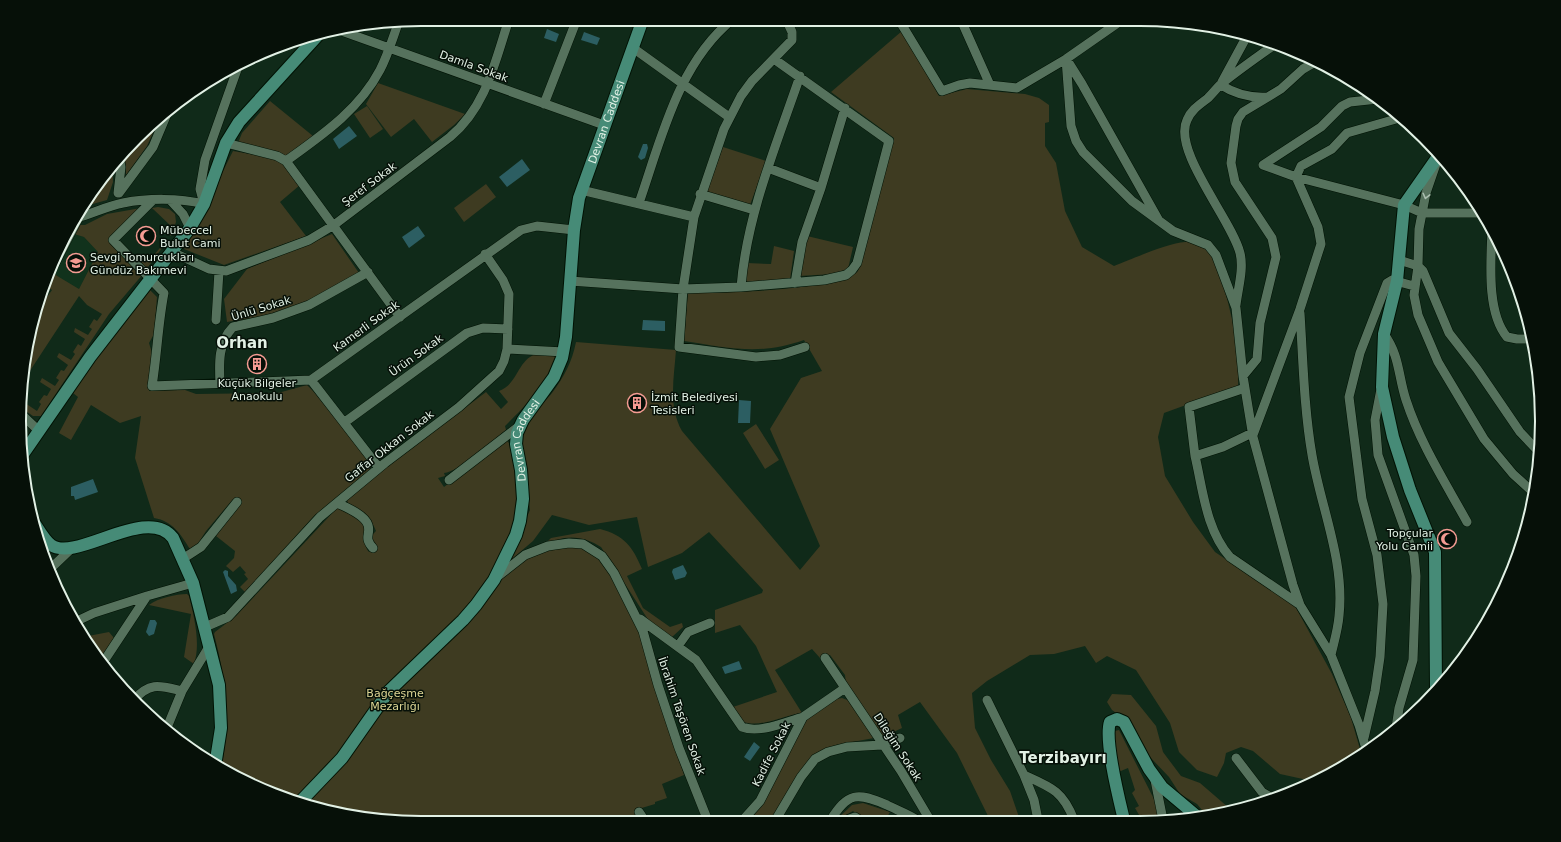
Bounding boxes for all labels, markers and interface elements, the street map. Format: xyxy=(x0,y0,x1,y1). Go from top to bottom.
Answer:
street label: Damla Sokak xyxy=(438,48,511,85)
street label: Devran Caddesi xyxy=(586,79,627,166)
street label: Şeref Sokak xyxy=(339,159,400,209)
one-way arrow xyxy=(1422,193,1430,199)
place label: Mübeccel Bulut Cami xyxy=(160,224,221,250)
mosque icon: Mübeccel Bulut Cami xyxy=(135,225,157,247)
place label: Sevgi Tomurcukları Gündüz Bakımevi xyxy=(90,251,194,277)
school or university icon: Sevgi Tomurcukları Gündüz Bakımevi xyxy=(65,252,87,274)
street label: Ünlü Sokak xyxy=(230,293,293,324)
street label: Kamerli Sokak xyxy=(331,298,402,355)
street label: Ürün Sokak xyxy=(387,331,446,379)
district label: Orhan xyxy=(216,334,268,352)
building icon: Küçük Bilgeler Anaokulu xyxy=(246,353,268,375)
place label: Küçük Bilgeler Anaokulu xyxy=(218,377,297,403)
place label: İzmit Belediyesi Tesisleri xyxy=(650,391,738,417)
building icon: İzmit Belediyesi Tesisleri xyxy=(626,392,648,414)
street label: Devran Caddesi xyxy=(510,397,543,482)
street label: Gaffar Okkan Sokak xyxy=(342,407,437,485)
place label: Topçular Yolu Camii xyxy=(1375,527,1433,553)
mosque icon: Topçular Yolu Camii xyxy=(1436,528,1458,550)
street label: İbrahim Taşören Sokak xyxy=(655,655,708,778)
park label: Bağçeşme Mezarlığı xyxy=(366,687,424,713)
street label: Dileğim Sokak xyxy=(871,711,925,784)
street label: Kadife Sokak xyxy=(750,719,794,789)
district label: Terzibayırı xyxy=(1019,749,1107,767)

